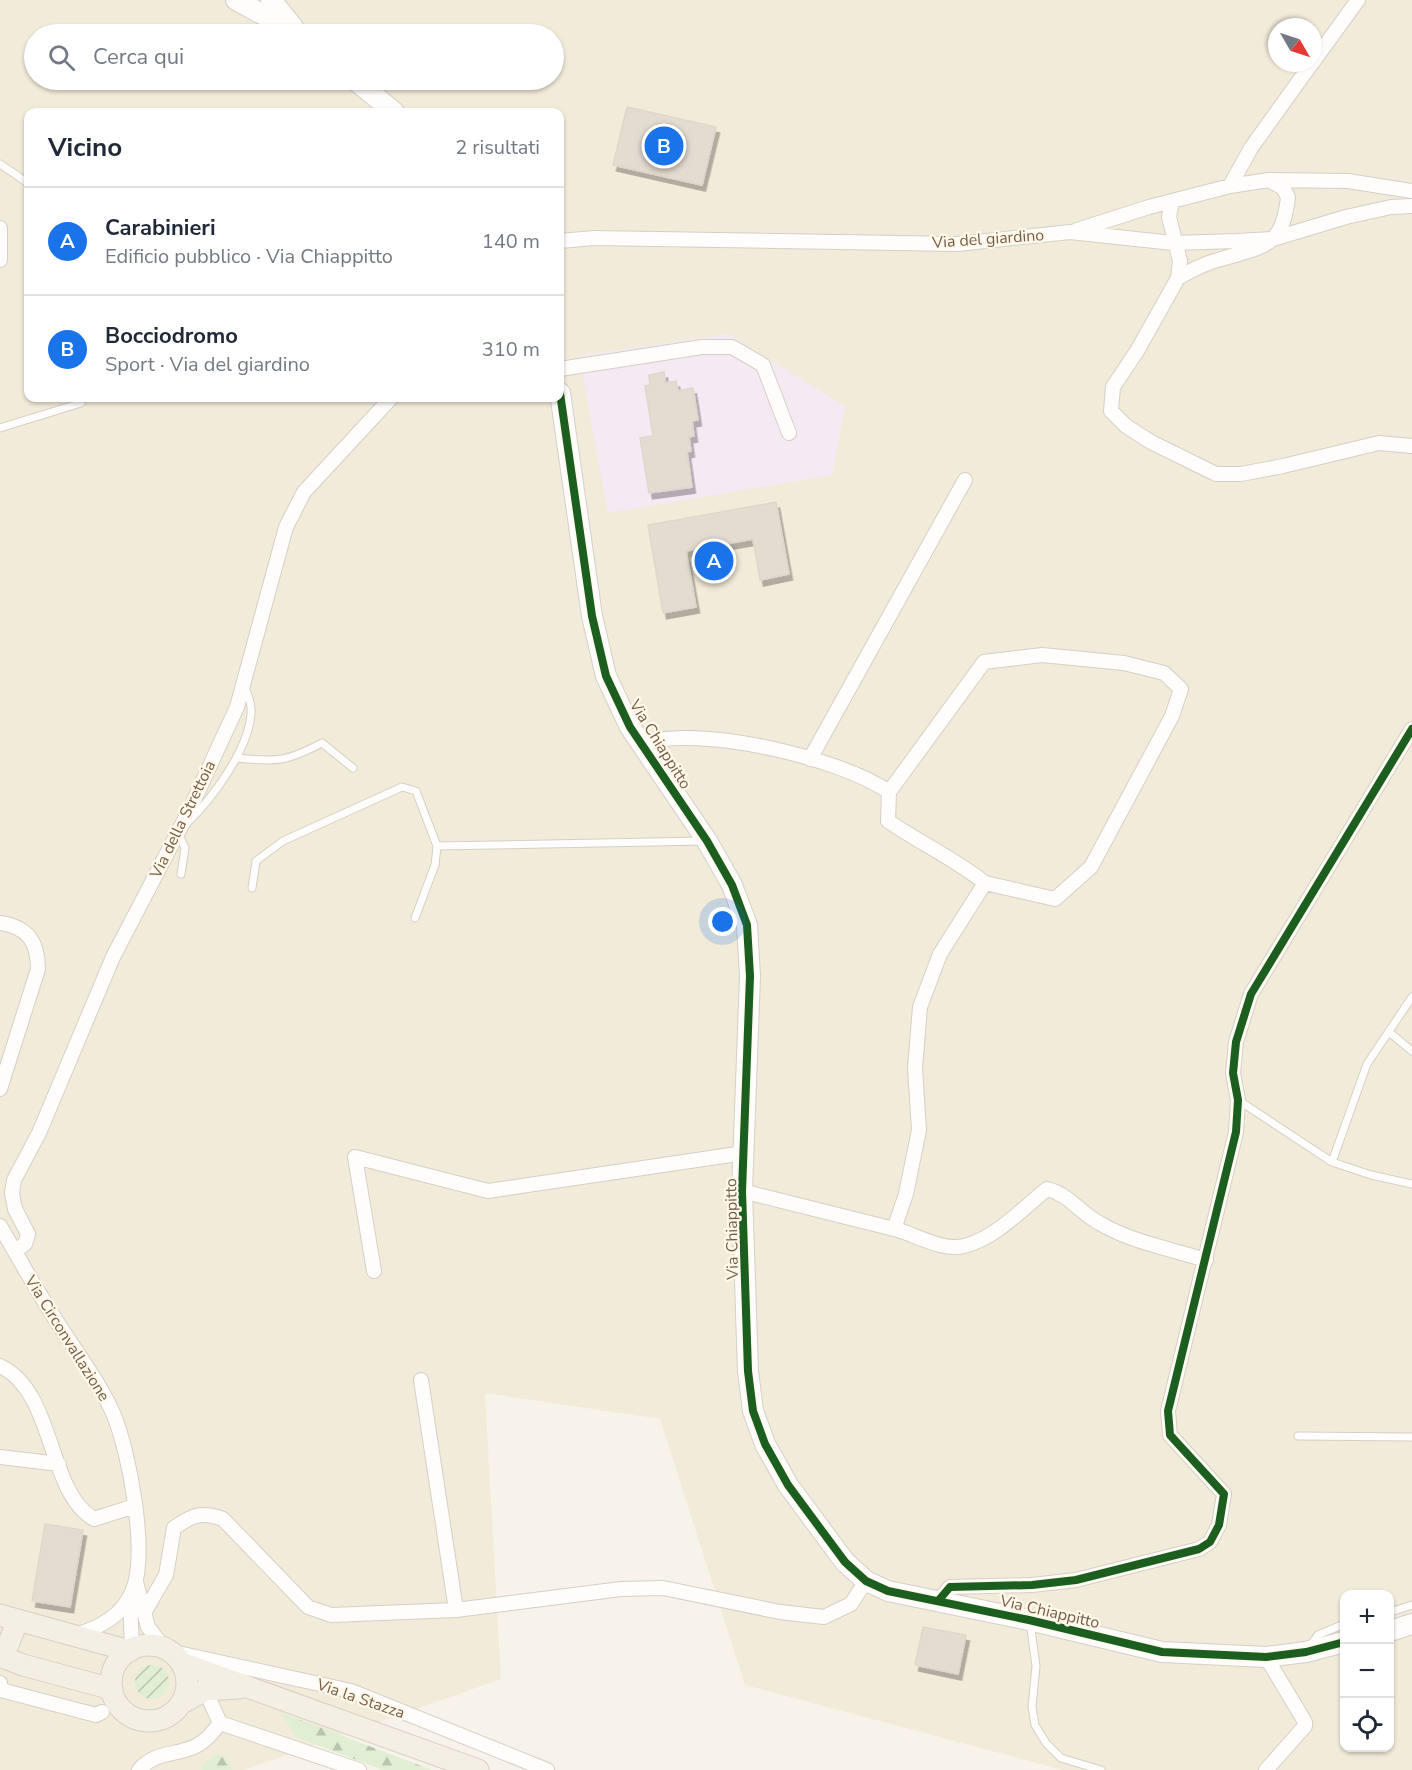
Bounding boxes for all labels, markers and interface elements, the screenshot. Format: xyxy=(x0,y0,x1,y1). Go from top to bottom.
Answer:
north arrow xyxy=(1268,18,1322,72)
search box xyxy=(24,24,564,90)
icon: search xyxy=(45,41,78,74)
text: Cerca qui xyxy=(93,42,184,72)
pin: B xyxy=(644,124,684,168)
text: Vicino xyxy=(48,130,122,165)
text: 2 risultati xyxy=(455,134,540,161)
text: Carabinieri xyxy=(105,213,216,243)
street label: Via del giardino xyxy=(930,224,1045,254)
text: A xyxy=(60,228,75,255)
text: 140 m xyxy=(482,228,540,255)
text: Edificio pubblico · Via Chiappitto xyxy=(105,243,393,270)
text: Bocciodromo xyxy=(105,321,238,351)
text: B xyxy=(61,336,74,363)
text: 310 m xyxy=(482,336,540,363)
text: Sport · Via del giardino xyxy=(105,351,310,378)
pin: A xyxy=(694,538,734,584)
street label: Via Chiappitto xyxy=(623,695,696,794)
street label: Via della Strettoia xyxy=(144,757,221,883)
your location xyxy=(708,907,737,936)
street label: Via Chiappitto xyxy=(720,1178,744,1281)
street label: Via Circonvallazione xyxy=(19,1270,115,1406)
street label: Via Chiappitto xyxy=(997,1590,1102,1634)
map controls xyxy=(1340,1590,1394,1752)
button: + xyxy=(1340,1590,1394,1644)
button: − xyxy=(1340,1644,1394,1698)
street label: Via la Stazza xyxy=(313,1673,408,1724)
button: locate xyxy=(1340,1698,1394,1752)

